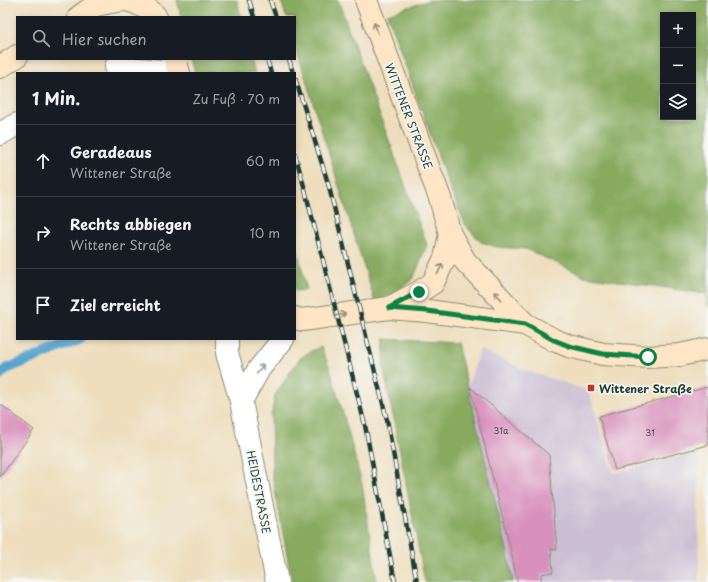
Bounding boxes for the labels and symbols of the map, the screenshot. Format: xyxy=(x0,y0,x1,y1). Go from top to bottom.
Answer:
one-way arrow xyxy=(372,22,379,35)
street label: WITTENER STRASSE xyxy=(381,60,437,172)
one-way arrow xyxy=(437,263,444,275)
route end xyxy=(410,283,428,301)
one-way arrow xyxy=(493,291,503,301)
one-way arrow xyxy=(333,311,346,319)
route start xyxy=(639,348,657,366)
one-way arrow xyxy=(256,364,264,375)
place label: Wittener Straße xyxy=(599,380,692,397)
marker: Wittener Straße xyxy=(586,383,596,393)
house number: 31a xyxy=(493,423,509,437)
house number: 31 xyxy=(645,425,655,439)
street label: HEIDESTRASSE xyxy=(243,449,275,535)

